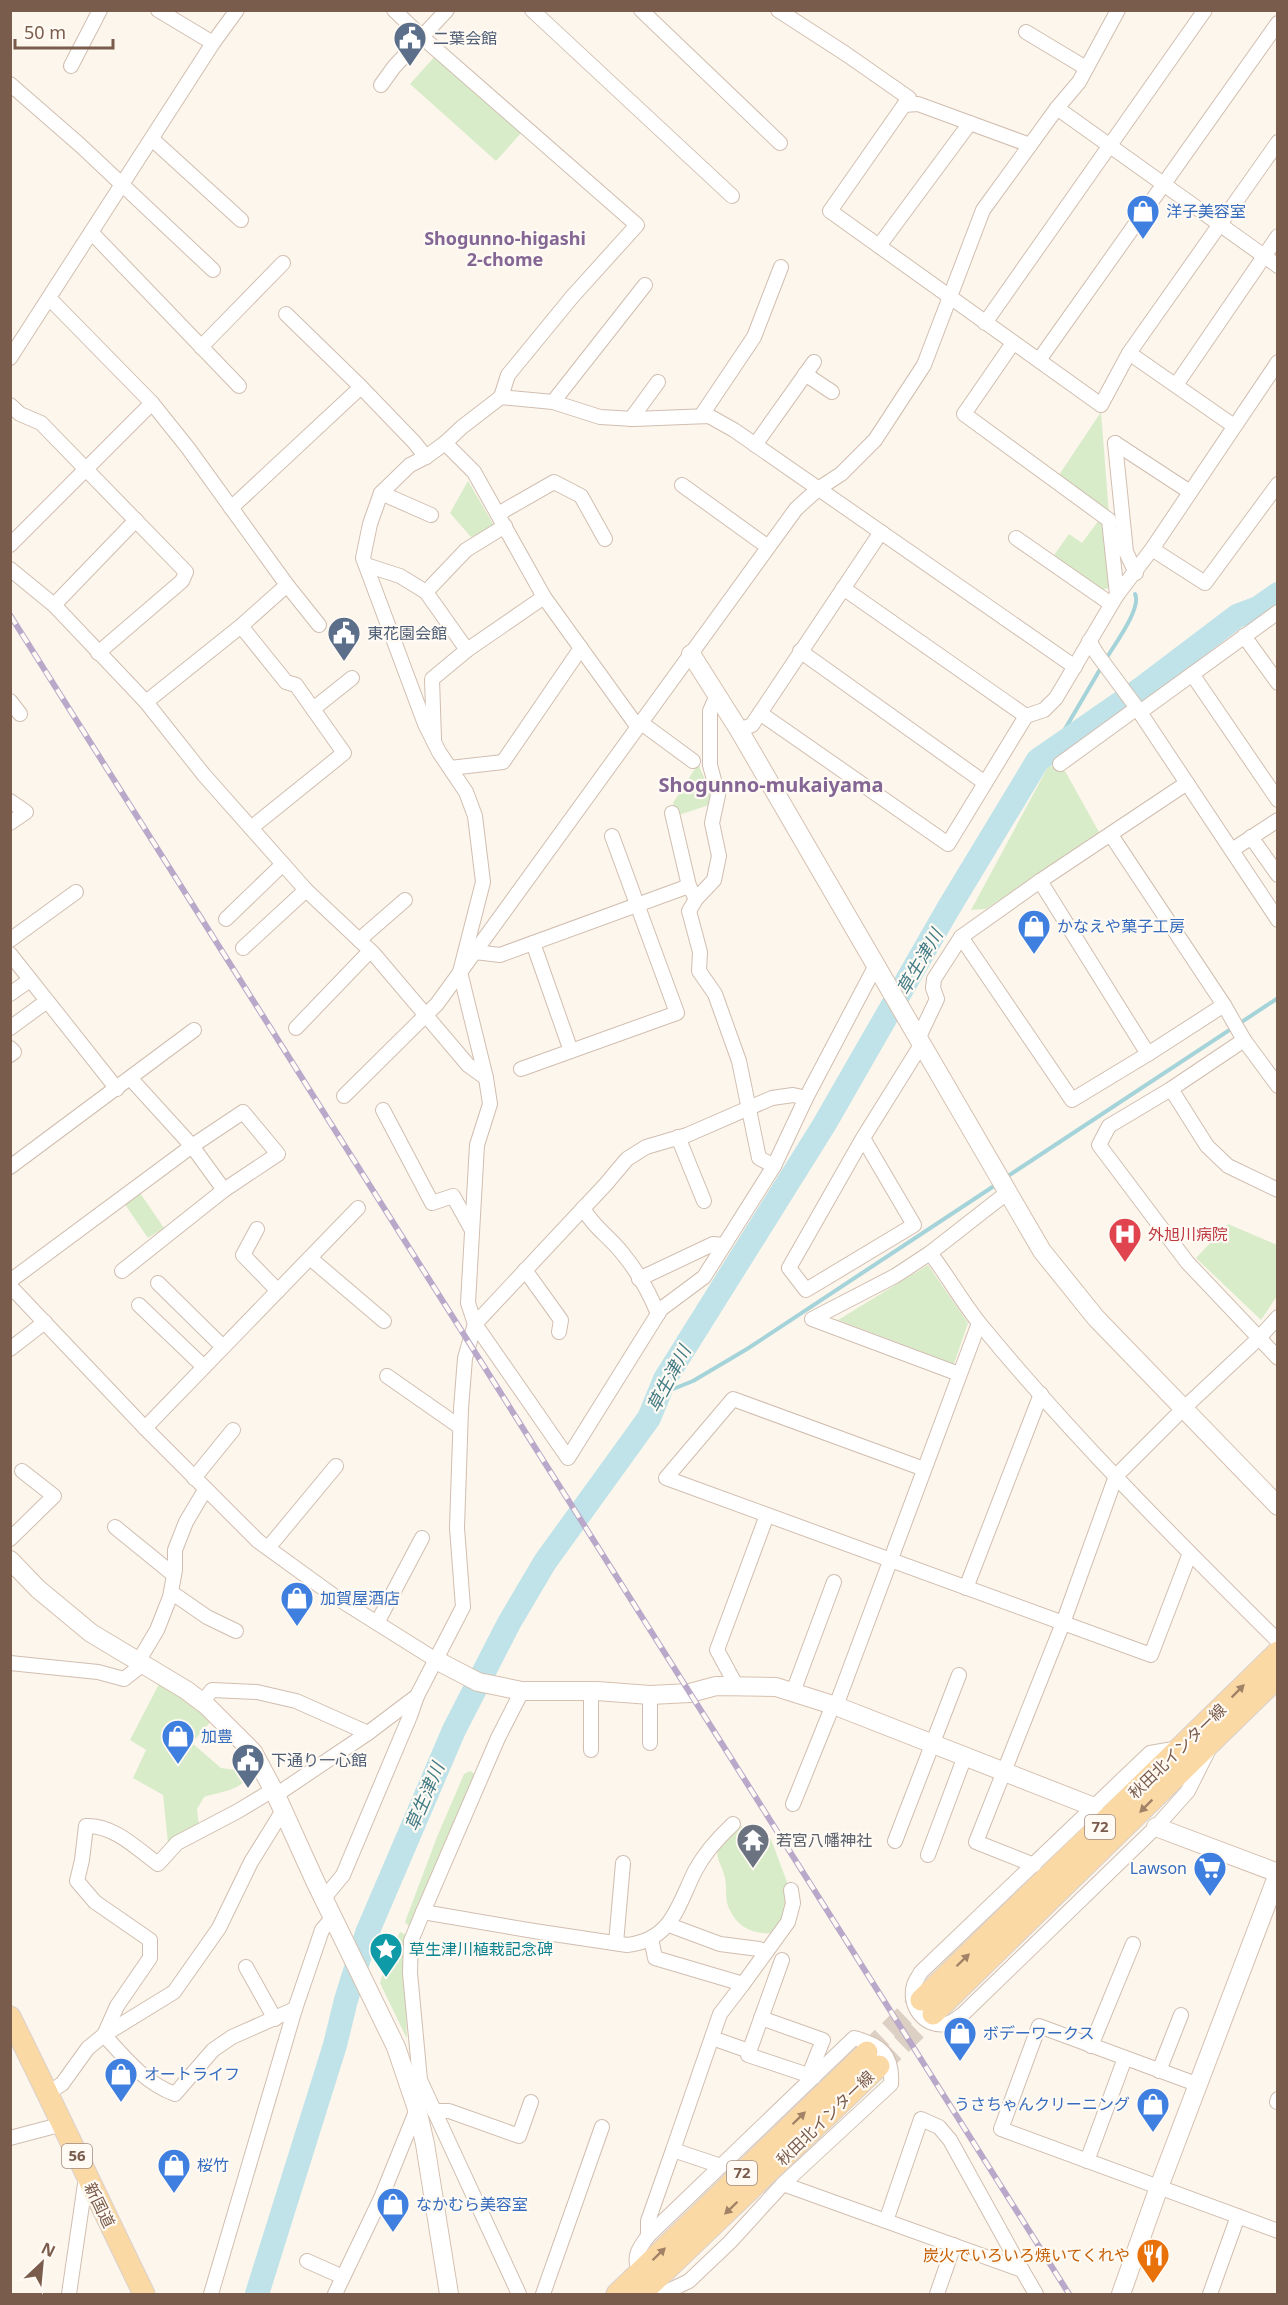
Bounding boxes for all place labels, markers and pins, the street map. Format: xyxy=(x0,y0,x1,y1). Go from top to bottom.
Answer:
public building icon: 二葉会館 xyxy=(392,20,428,67)
place label: 二葉会館 xyxy=(433,27,497,49)
shop icon: 洋子美容室 xyxy=(1125,193,1161,240)
place label: 洋子美容室 xyxy=(1166,200,1246,222)
public building icon: 東花園会館 xyxy=(326,615,362,662)
place label: 東花園会館 xyxy=(367,622,447,644)
shop icon: かなえや菓子工房 xyxy=(1016,908,1052,955)
place label: かなえや菓子工房 xyxy=(1057,915,1185,937)
hospital icon: 外旭川病院 xyxy=(1107,1216,1143,1263)
place label: 外旭川病院 xyxy=(1148,1223,1228,1245)
shop icon: 加賀屋酒店 xyxy=(279,1580,315,1627)
place label: 加賀屋酒店 xyxy=(320,1587,400,1609)
shop icon: 加豊 xyxy=(160,1718,196,1765)
place label: 加豊 xyxy=(201,1725,233,1747)
public building icon: 下通り一心館 xyxy=(230,1742,266,1789)
place label: 下通り一心館 xyxy=(271,1749,367,1771)
temple icon: 若宮八幡神社 xyxy=(735,1822,771,1869)
place label: 若宮八幡神社 xyxy=(776,1829,872,1851)
supermarket icon: Lawson xyxy=(1192,1850,1228,1897)
place label: Lawson xyxy=(1130,1857,1187,1879)
place icon: 草生津川植栽記念碑 xyxy=(368,1931,404,1978)
place label: 草生津川植栽記念碑 xyxy=(409,1938,553,1960)
shop icon: ボデーワークス xyxy=(942,2015,978,2062)
place label: ボデーワークス xyxy=(983,2022,1095,2044)
shop icon: オートライフ xyxy=(103,2056,139,2103)
place label: オートライフ xyxy=(144,2063,240,2085)
shop icon: うさちゃんクリーニング xyxy=(1135,2086,1171,2133)
place label: うさちゃんクリーニング xyxy=(954,2093,1130,2115)
shop icon: 桜竹 xyxy=(156,2147,192,2194)
place label: 桜竹 xyxy=(197,2154,229,2176)
shop icon: なかむら美容室 xyxy=(375,2186,411,2233)
place label: なかむら美容室 xyxy=(416,2193,528,2215)
restaurant icon: 炭火でいろいろ焼いてくれや xyxy=(1135,2237,1171,2284)
place label: 炭火でいろいろ焼いてくれや xyxy=(923,2244,1130,2266)

